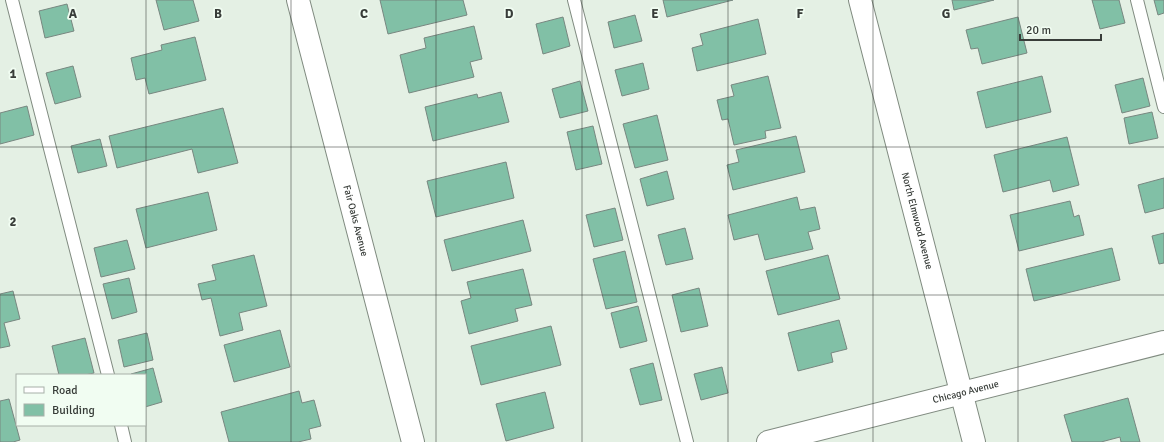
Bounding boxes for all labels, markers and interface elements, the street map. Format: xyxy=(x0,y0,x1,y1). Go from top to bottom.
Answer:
text: A xyxy=(69,6,78,22)
text: B xyxy=(214,6,222,22)
text: C xyxy=(360,6,368,22)
text: D xyxy=(505,6,514,22)
text: E xyxy=(651,6,659,22)
text: F xyxy=(797,6,804,22)
text: G xyxy=(942,6,950,22)
scale bar xyxy=(1020,16,1101,42)
text: 20 m xyxy=(1026,23,1051,38)
text: 1 xyxy=(9,66,17,82)
street label: North Elmwood Avenue xyxy=(899,171,935,271)
street label: Fair Oaks Avenue xyxy=(340,184,370,258)
text: 2 xyxy=(9,214,17,230)
legend xyxy=(16,374,146,426)
street label: Chicago Avenue xyxy=(931,378,1000,406)
text: Road xyxy=(52,383,78,398)
text: Building xyxy=(52,403,95,418)

